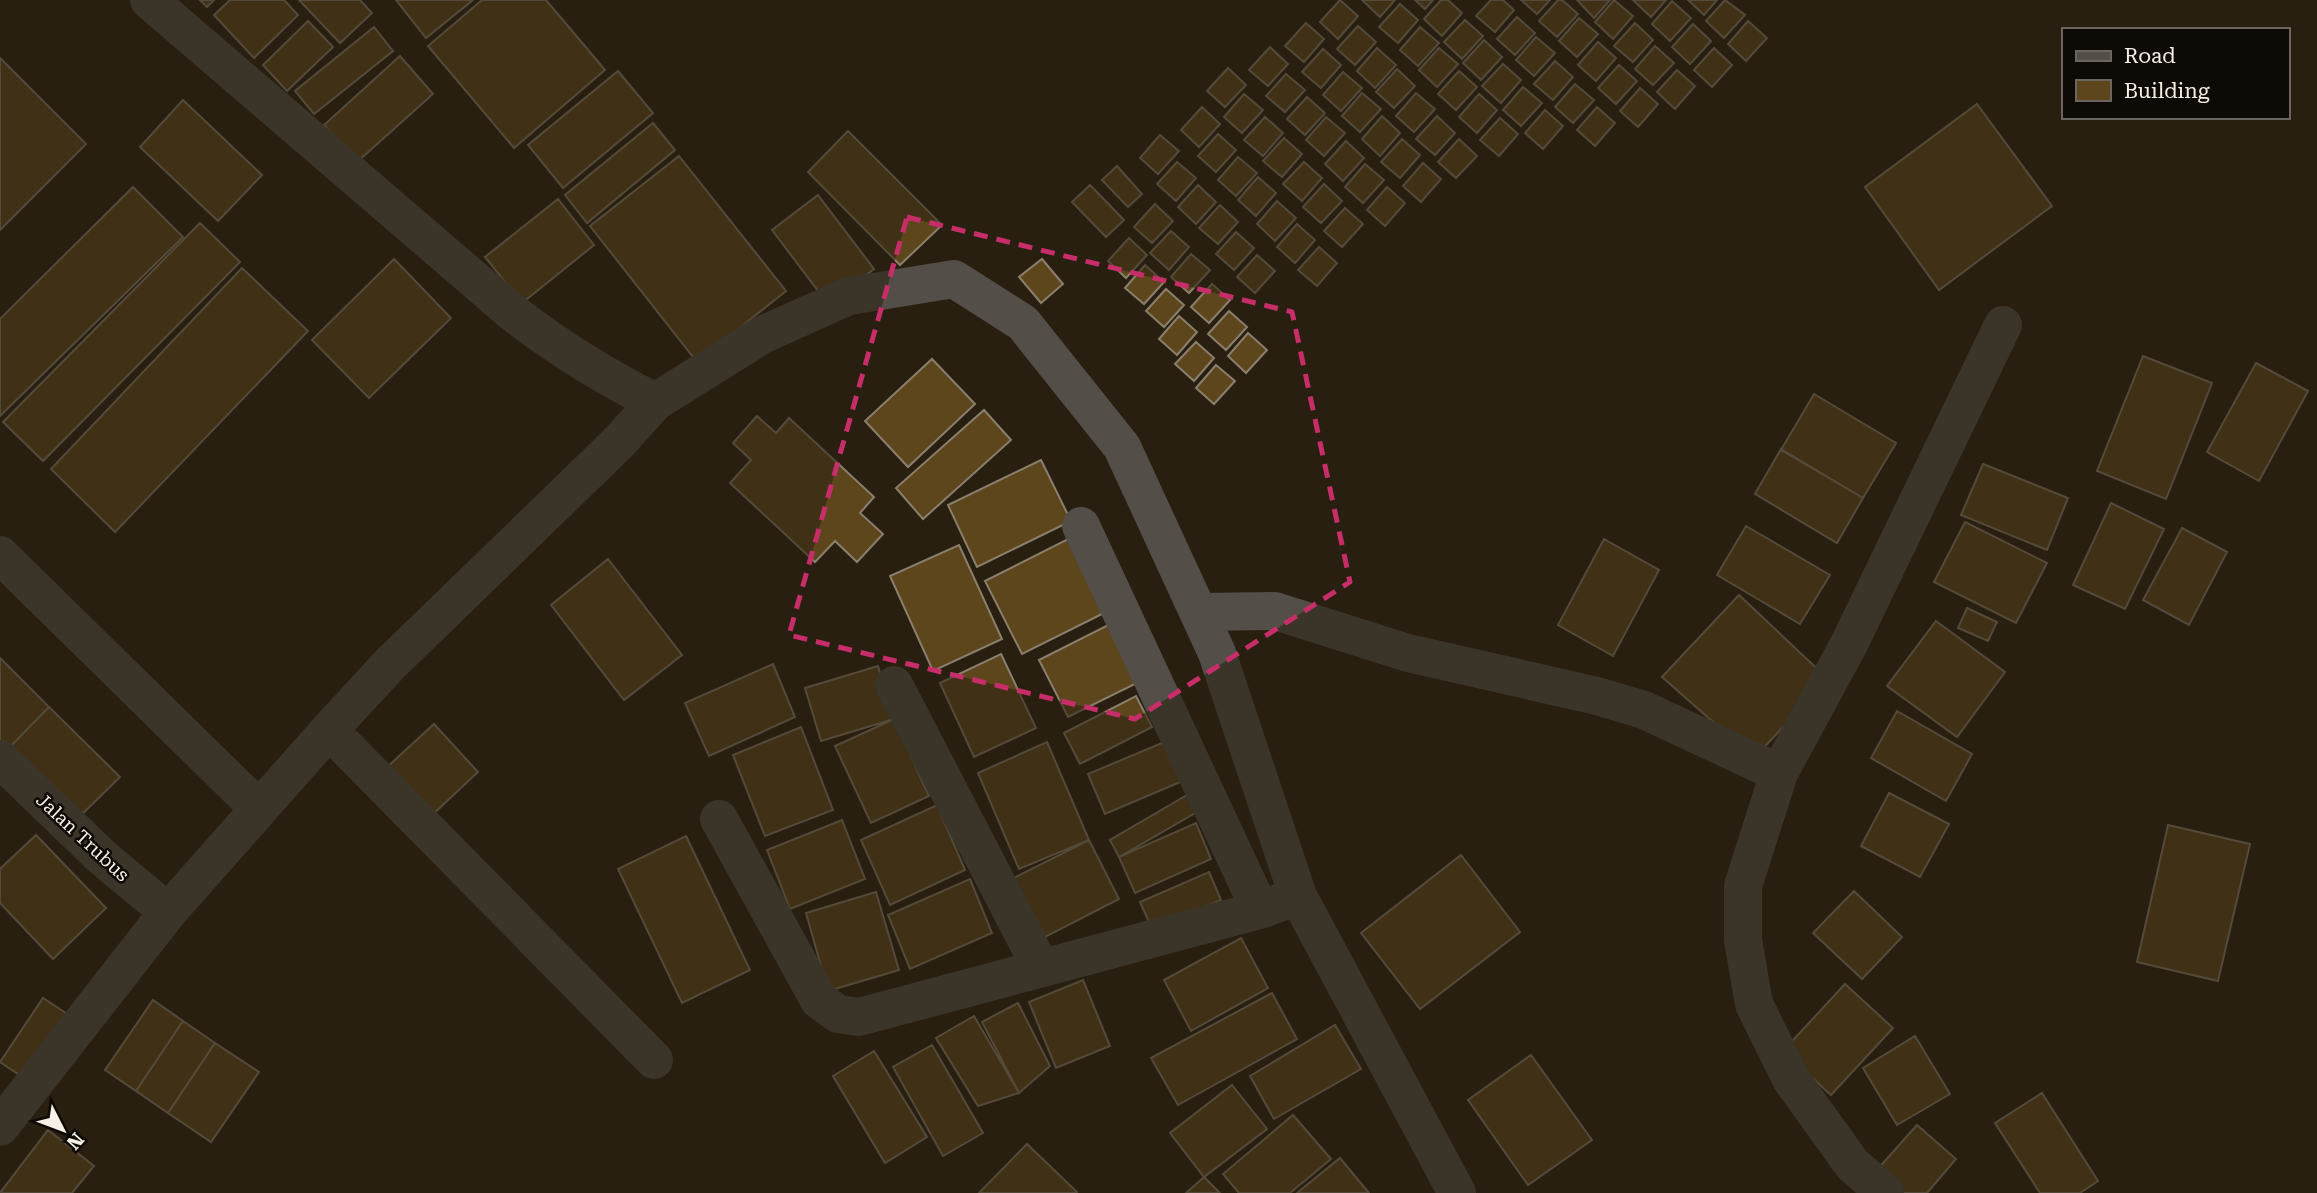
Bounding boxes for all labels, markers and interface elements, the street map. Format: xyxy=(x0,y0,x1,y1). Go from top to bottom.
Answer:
legend xyxy=(2062,28,2289,119)
text: Road xyxy=(2124,44,2176,68)
text: Building xyxy=(2124,79,2210,103)
street label: Jalan Trubus xyxy=(31,788,134,886)
north arrow xyxy=(28,1095,98,1165)
text: N xyxy=(62,1128,89,1154)

